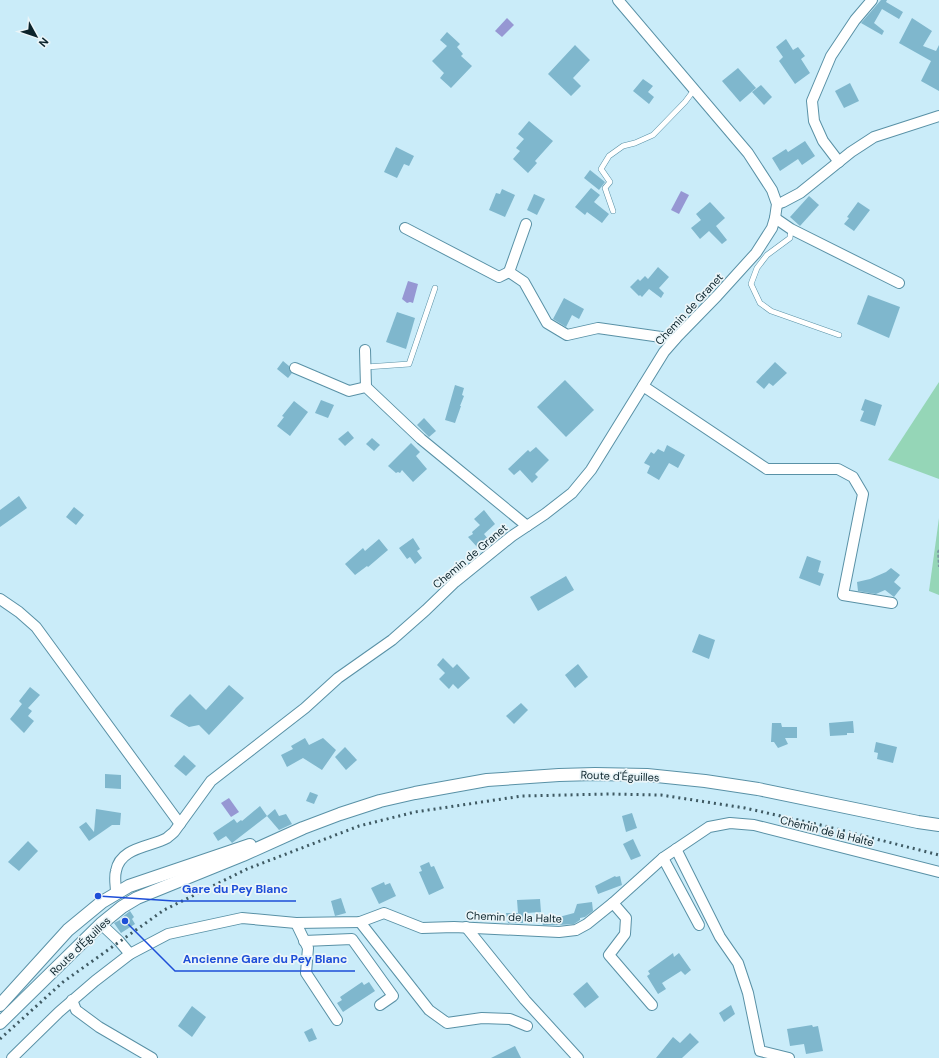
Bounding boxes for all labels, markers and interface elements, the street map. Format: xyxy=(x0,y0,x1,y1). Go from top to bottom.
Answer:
north arrow xyxy=(16,16,56,56)
text: N xyxy=(36,35,52,50)
street label: Chemin de Granet xyxy=(652,270,726,348)
street label: Chemin de Granet xyxy=(430,521,510,591)
street label: Route d'Éguilles xyxy=(580,768,660,784)
street label: Chemin de la Halte xyxy=(779,813,875,849)
callout: Gare du Pey Blanc xyxy=(174,877,296,901)
text: Gare du Pey Blanc xyxy=(182,881,288,897)
street label: Chemin de la Halte xyxy=(466,908,562,926)
street label: Route d'Éguilles xyxy=(47,914,113,978)
callout: Ancienne Gare du Pey Blanc xyxy=(175,947,355,971)
text: Ancienne Gare du Pey Blanc xyxy=(183,951,347,967)

